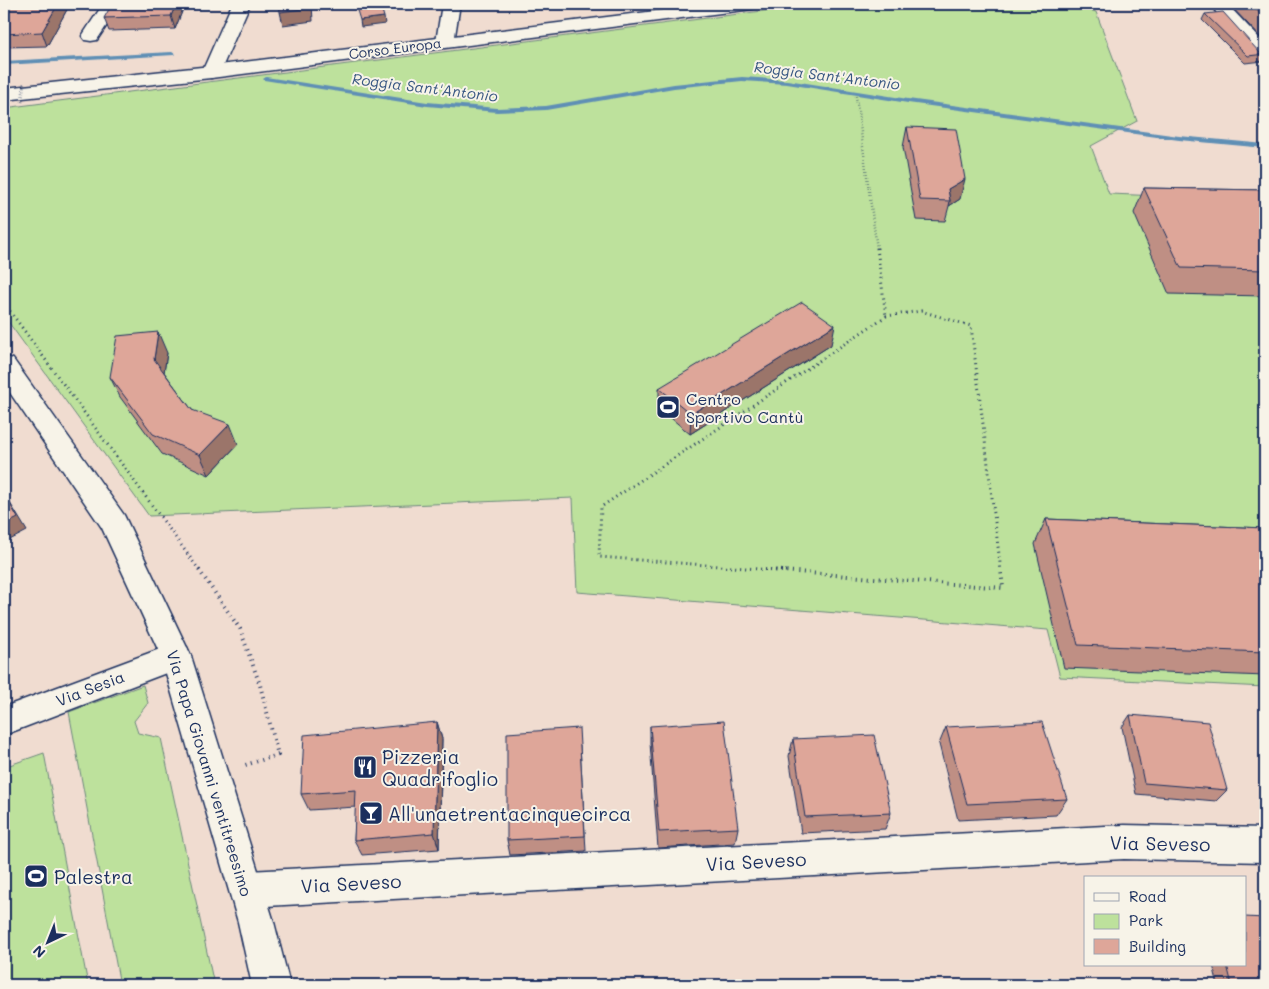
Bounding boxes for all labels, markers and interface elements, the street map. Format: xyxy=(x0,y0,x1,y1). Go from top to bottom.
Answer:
street label: Corso Europa xyxy=(348,33,442,63)
water label: Roggia Sant'Antonio xyxy=(753,56,901,94)
water label: Roggia Sant'Antonio xyxy=(351,68,499,106)
place label: Centro Sportivo Cantù xyxy=(686,388,803,427)
sports icon: Centro Sportivo Cantù xyxy=(655,394,681,420)
street label: Via Papa Giovanni ventitreesimo xyxy=(162,647,258,899)
street label: Via Sesia xyxy=(53,665,127,711)
place label: Pizzeria Quadrifoglio xyxy=(382,744,498,791)
restaurant icon: Pizzeria Quadrifoglio xyxy=(352,754,378,780)
bar icon: All'unaetrentacinquecirca xyxy=(358,800,384,826)
place label: All'unaetrentacinquecirca xyxy=(388,801,631,826)
street label: Via Seveso xyxy=(1109,830,1211,856)
street label: Via Seveso xyxy=(705,846,807,876)
sports icon: Palestra xyxy=(23,863,49,889)
place label: Palestra xyxy=(54,864,133,889)
street label: Via Seveso xyxy=(300,868,402,898)
legend xyxy=(1084,876,1246,966)
text: Road xyxy=(1129,886,1166,906)
text: Park xyxy=(1129,910,1163,930)
north arrow xyxy=(22,916,72,966)
text: Building xyxy=(1129,936,1186,956)
text: N xyxy=(28,941,49,962)

